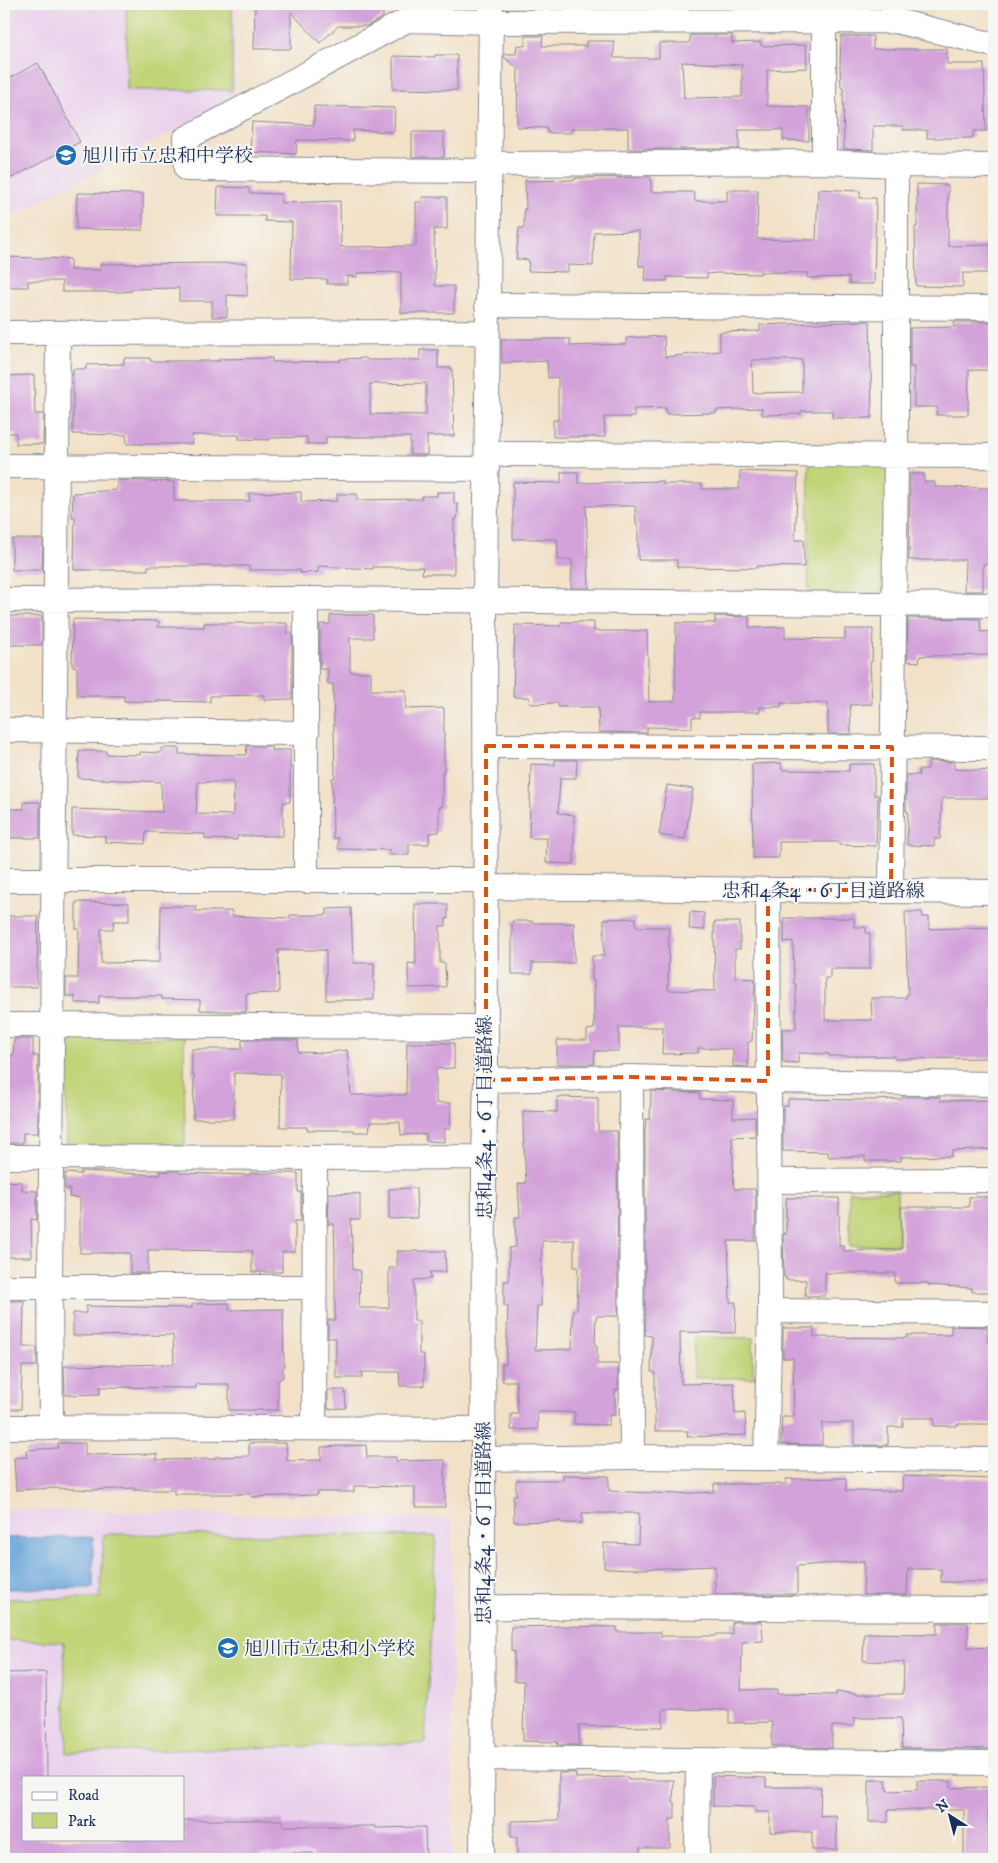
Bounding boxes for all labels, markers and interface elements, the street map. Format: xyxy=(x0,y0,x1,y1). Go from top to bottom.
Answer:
school or university icon: 旭川市立忠和中学校 xyxy=(54,143,78,167)
place label: 旭川市立忠和中学校 xyxy=(82,145,253,168)
street label: 忠和4条4・6丁目道路線 xyxy=(722,880,924,903)
street label: 忠和4条4・6丁目道路線 xyxy=(474,1017,497,1219)
street label: 忠和4条4・6丁目道路線 xyxy=(473,1422,496,1624)
school or university icon: 旭川市立忠和小学校 xyxy=(216,1636,240,1660)
place label: 旭川市立忠和小学校 xyxy=(244,1638,415,1661)
legend xyxy=(22,1776,185,1840)
text: Road xyxy=(68,1786,100,1805)
north arrow xyxy=(926,1790,976,1840)
text: N xyxy=(933,1795,953,1817)
text: Park xyxy=(68,1812,97,1831)

